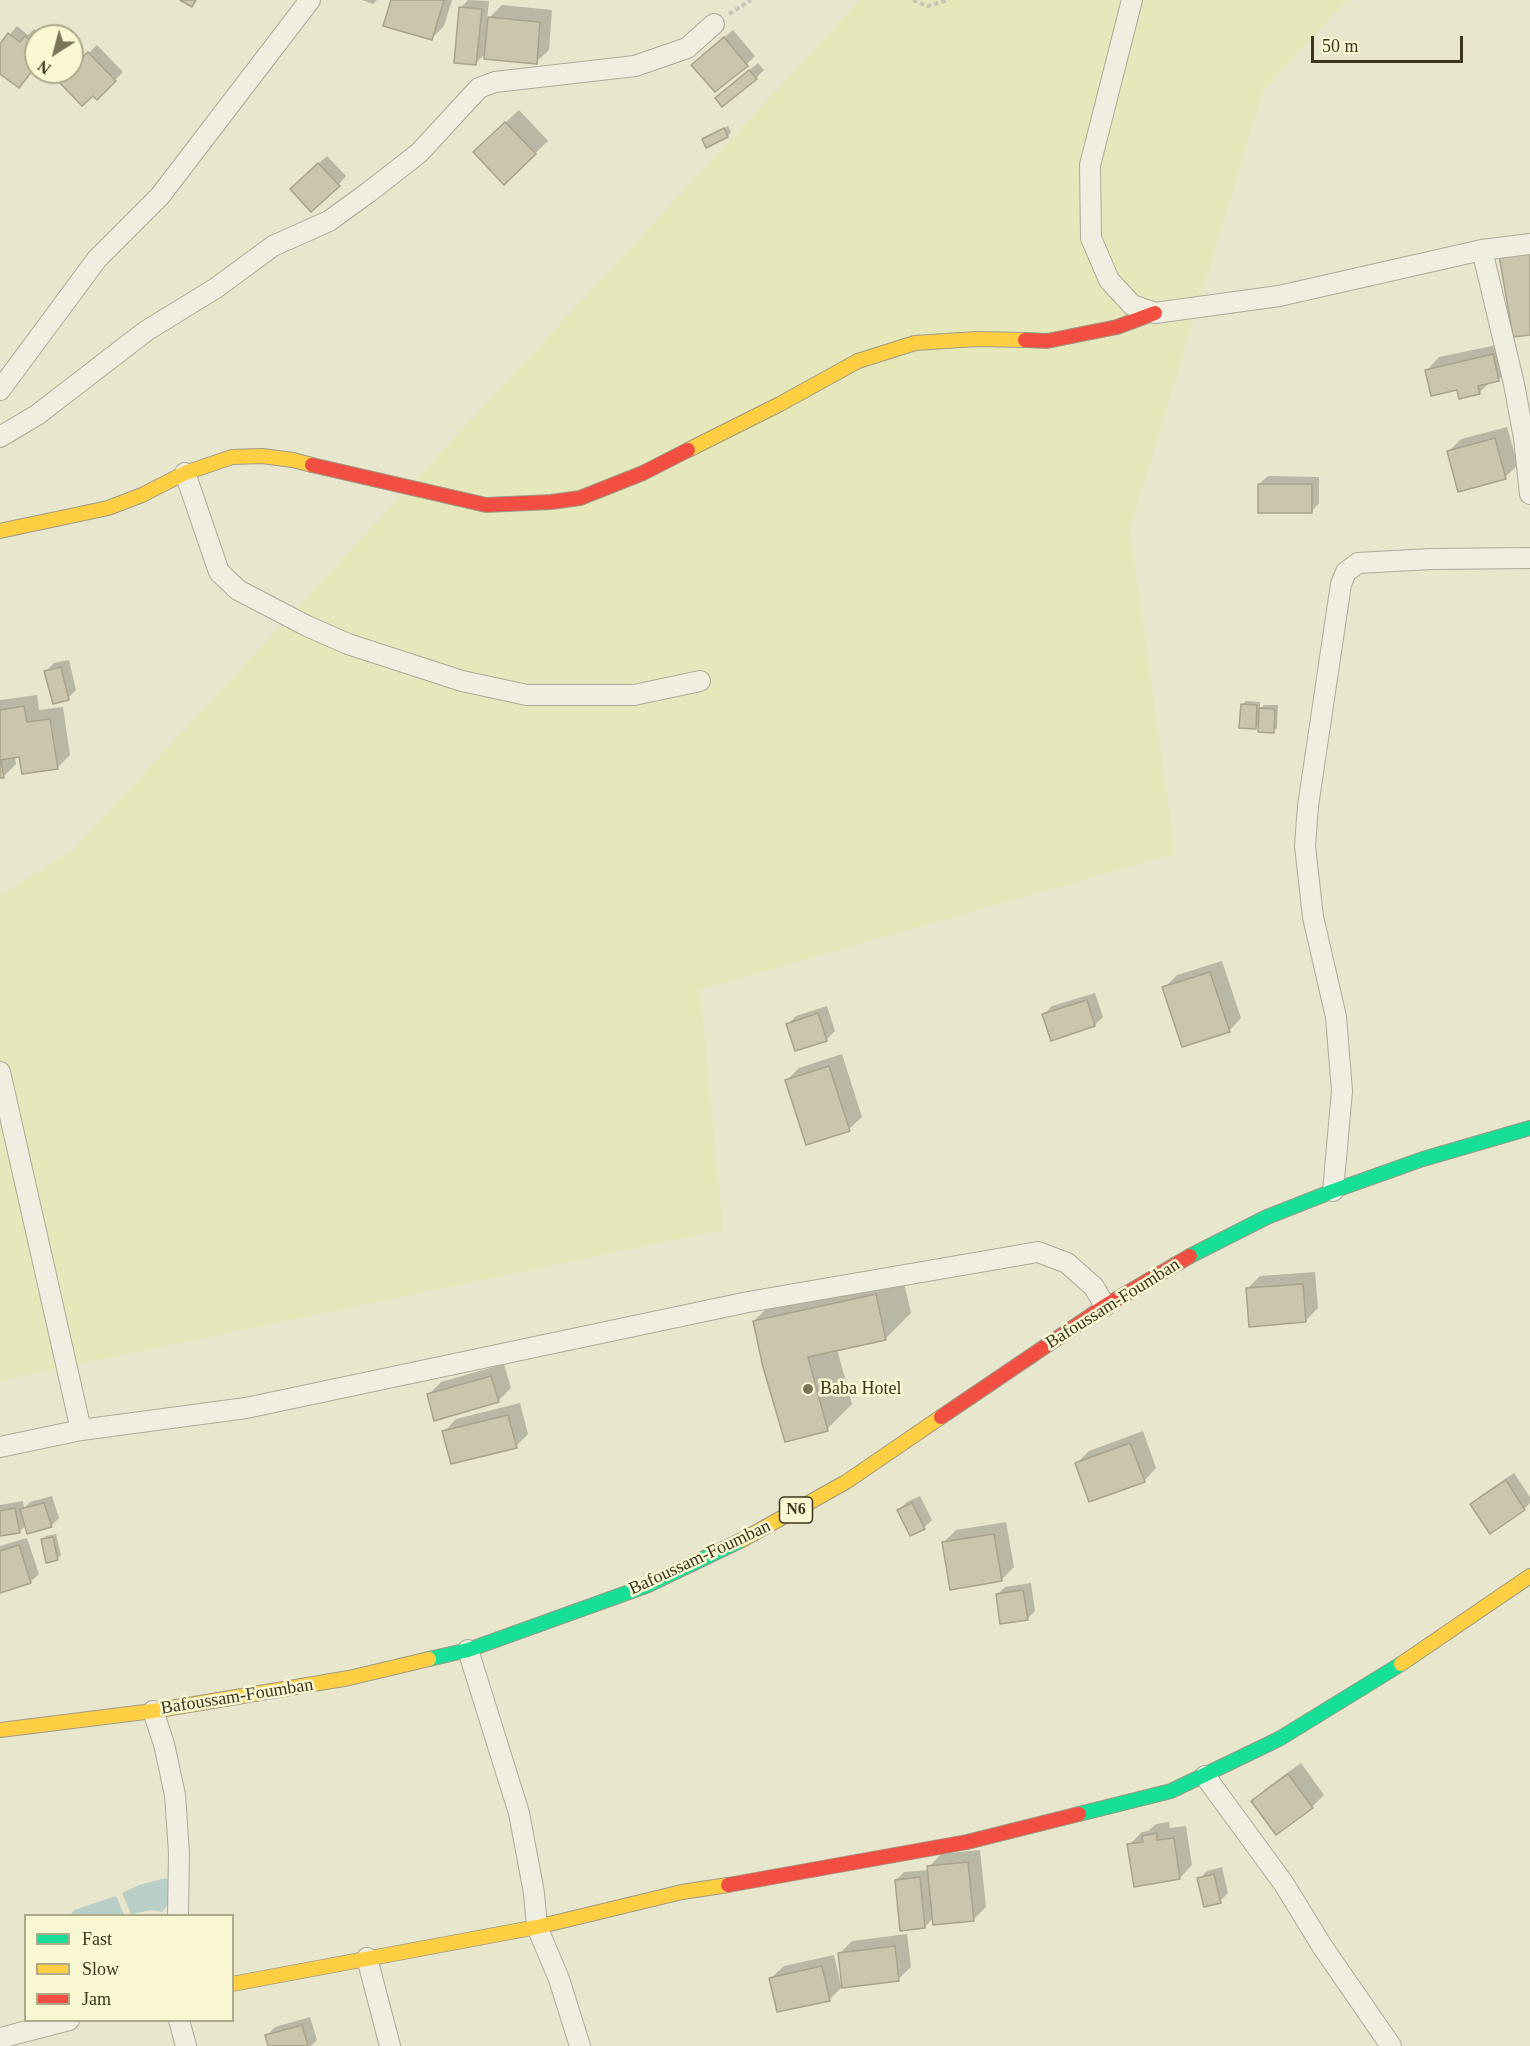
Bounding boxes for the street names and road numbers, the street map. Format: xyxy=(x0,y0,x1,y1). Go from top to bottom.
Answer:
street label: Bafoussam-Foumban xyxy=(1042,1254,1184,1354)
road number: N6 xyxy=(780,1497,812,1523)
street label: Bafoussam-Foumban xyxy=(626,1516,774,1600)
street label: Bafoussam-Foumban xyxy=(159,1674,315,1720)

